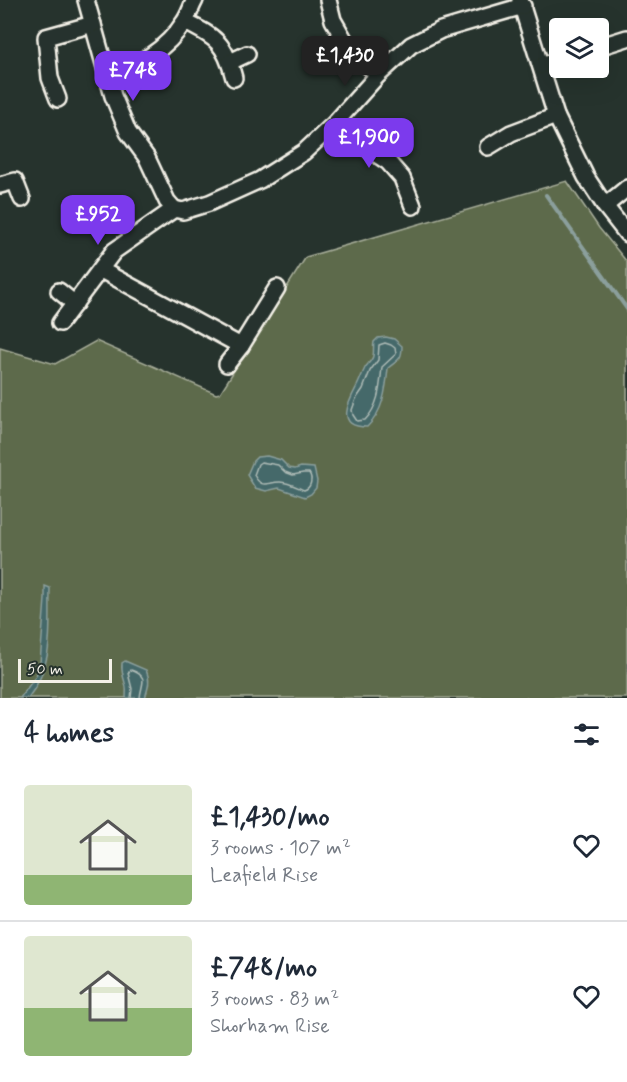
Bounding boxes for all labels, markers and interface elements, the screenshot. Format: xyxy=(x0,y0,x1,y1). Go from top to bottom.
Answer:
map controls xyxy=(549,18,609,78)
button: layers xyxy=(549,18,609,78)
pin: £1,430 xyxy=(296,36,394,87)
text: £1,430 xyxy=(316,42,374,69)
pin: £748 xyxy=(97,51,169,102)
text: £748 xyxy=(108,57,158,84)
pin: £1,900 xyxy=(320,118,418,169)
text: £1,900 xyxy=(338,124,400,151)
pin: £952 xyxy=(62,195,134,246)
text: £952 xyxy=(75,201,121,228)
scale bar xyxy=(18,656,112,684)
text: 50 m xyxy=(27,659,63,680)
text: 4 homes xyxy=(24,717,114,751)
icon: filters xyxy=(570,718,603,751)
text: £1,430/mo xyxy=(210,801,330,835)
icon: home xyxy=(72,809,144,881)
icon: heart xyxy=(570,829,603,862)
text: 3 rooms · 107 m² xyxy=(210,835,351,862)
text: Leafield Rise xyxy=(210,862,318,889)
text: £748/mo xyxy=(210,952,317,986)
icon: home xyxy=(72,960,144,1032)
icon: heart xyxy=(570,980,603,1013)
text: 3 rooms · 83 m² xyxy=(210,986,339,1013)
text: Shorham Rise xyxy=(210,1013,330,1040)

